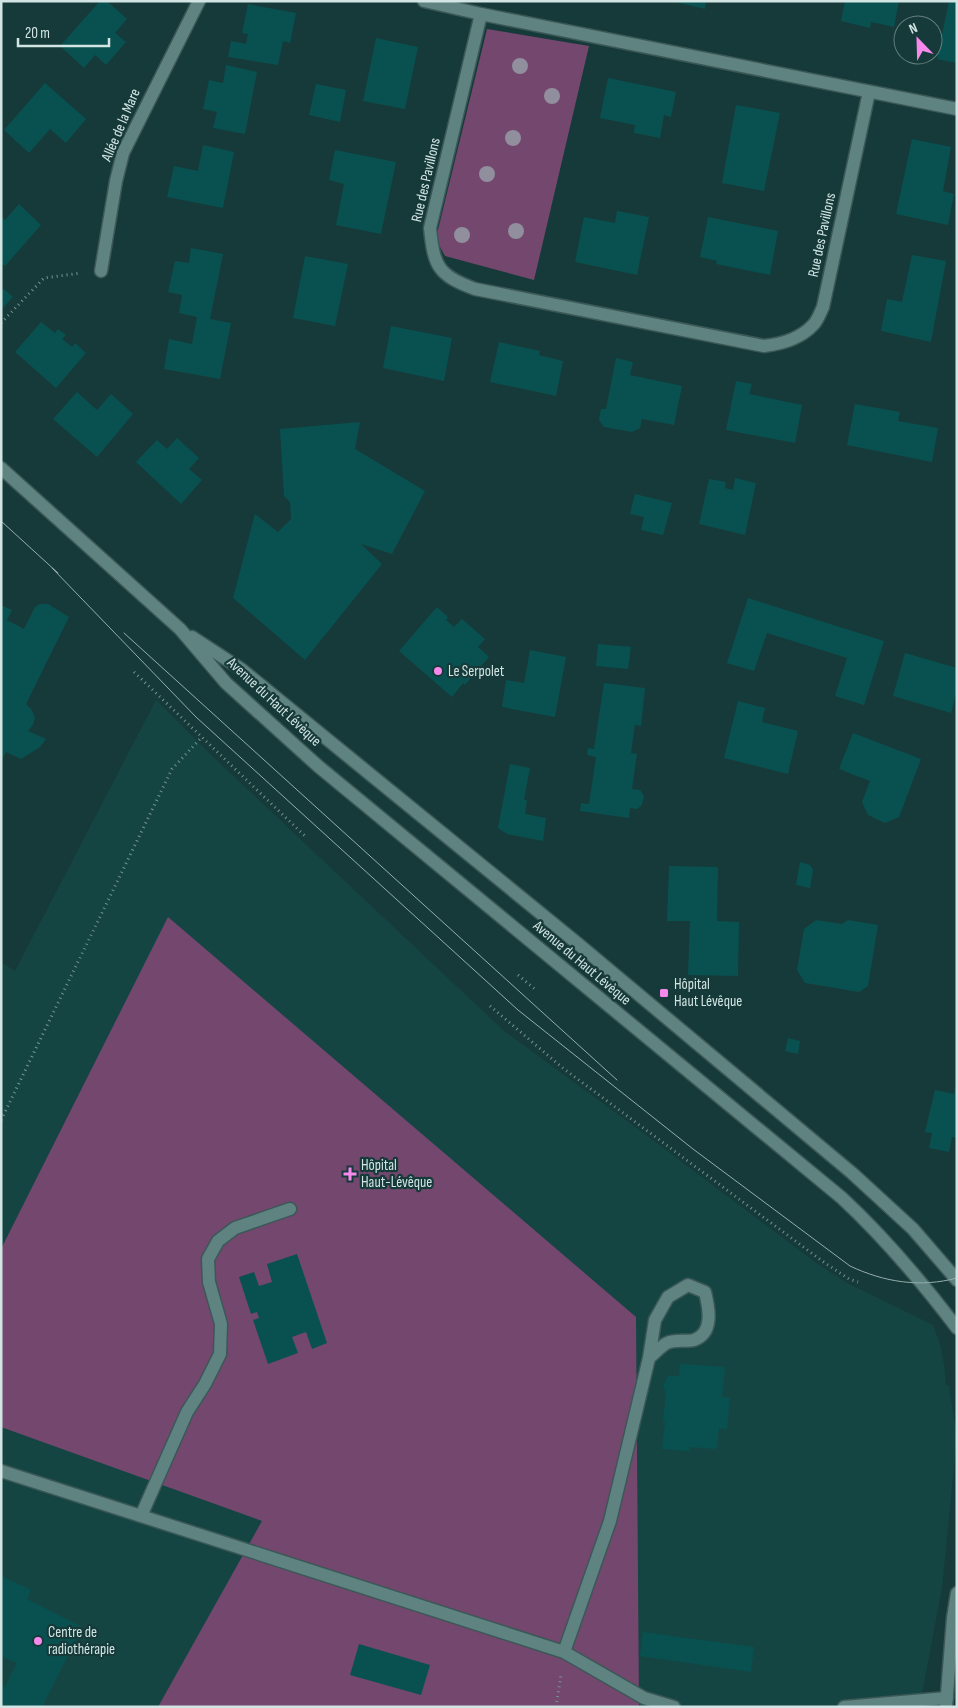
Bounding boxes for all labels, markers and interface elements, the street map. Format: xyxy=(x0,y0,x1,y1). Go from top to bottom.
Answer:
scale bar xyxy=(18,15,109,47)
north arrow xyxy=(893,15,943,65)
text: N xyxy=(906,19,920,38)
text: 20 m xyxy=(25,24,50,43)
street label: Allée de la Mare xyxy=(97,86,145,165)
street label: Rue des Pavillons xyxy=(407,136,445,224)
street label: Rue des Pavillons xyxy=(804,191,840,279)
street label: Avenue du Haut Lévèque xyxy=(222,653,325,751)
place label: Le Serpolet xyxy=(448,662,505,681)
marker: Le Serpolet xyxy=(432,665,444,677)
street label: Avenue du Haut Lévèque xyxy=(528,916,635,1010)
place label: Hôpital Haut Lévêque xyxy=(674,975,742,1011)
marker: Hôpital Haut Lévêque xyxy=(658,987,670,999)
place label: Hôpital Haut-Lévêque xyxy=(361,1156,432,1192)
marker: Hôpital Haut-Lévêque xyxy=(343,1167,357,1181)
place label: Centre de radiothérapie xyxy=(48,1623,115,1659)
marker: Centre de radiothérapie xyxy=(32,1635,44,1647)

